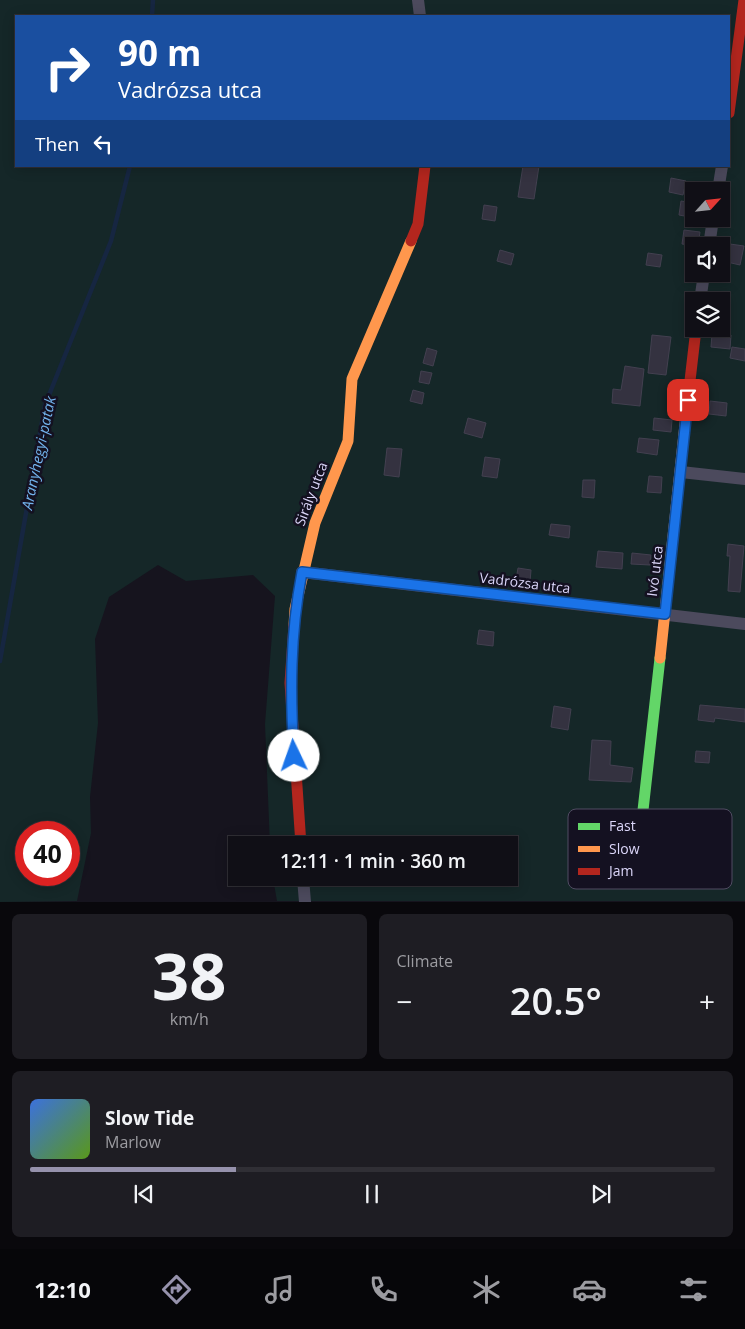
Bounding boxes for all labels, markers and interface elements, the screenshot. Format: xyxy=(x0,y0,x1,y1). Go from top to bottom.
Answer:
text: 90 m xyxy=(118,29,201,76)
icon: right xyxy=(35,35,100,100)
text: Vadrózsa utca xyxy=(118,74,262,104)
icon: left xyxy=(89,130,117,158)
text: Then xyxy=(35,131,79,157)
north arrow xyxy=(685,182,730,228)
map controls xyxy=(685,182,730,337)
button: sound xyxy=(685,237,730,282)
button: layers xyxy=(685,292,730,337)
pin xyxy=(667,379,709,421)
icon: arrive xyxy=(674,386,702,414)
water label: Aranyhegyi-patak xyxy=(16,394,60,512)
street label: Sirály utca xyxy=(290,459,331,528)
street label: Ivó utca xyxy=(642,544,667,597)
street label: Vadrózsa utca xyxy=(478,567,572,598)
position arrow xyxy=(267,729,319,781)
legend xyxy=(568,809,732,889)
text: Fast xyxy=(609,816,636,835)
speed limit sign: 40 xyxy=(15,821,80,886)
text: Slow xyxy=(609,839,640,858)
text: 12:11 · 1 min · 360 m xyxy=(280,848,466,874)
text: Jam xyxy=(607,861,634,880)
text: 38 xyxy=(152,931,226,1019)
text: Climate xyxy=(397,950,453,972)
text: 20.5° xyxy=(510,974,602,1026)
text: − xyxy=(397,982,413,1020)
text: + xyxy=(699,982,715,1020)
text: km/h xyxy=(170,1008,209,1030)
text: Slow Tide xyxy=(105,1105,194,1131)
text: Marlow xyxy=(105,1131,161,1153)
icon: previous xyxy=(130,1180,158,1208)
icon: pause xyxy=(358,1180,386,1208)
icon: next xyxy=(587,1180,615,1208)
icon: directions xyxy=(159,1272,194,1307)
icon: music xyxy=(262,1272,297,1307)
icon: phone xyxy=(366,1272,401,1307)
icon: climate xyxy=(469,1272,504,1307)
icon: car xyxy=(572,1272,607,1307)
icon: filters xyxy=(676,1272,711,1307)
text: 12:10 xyxy=(34,1274,91,1304)

